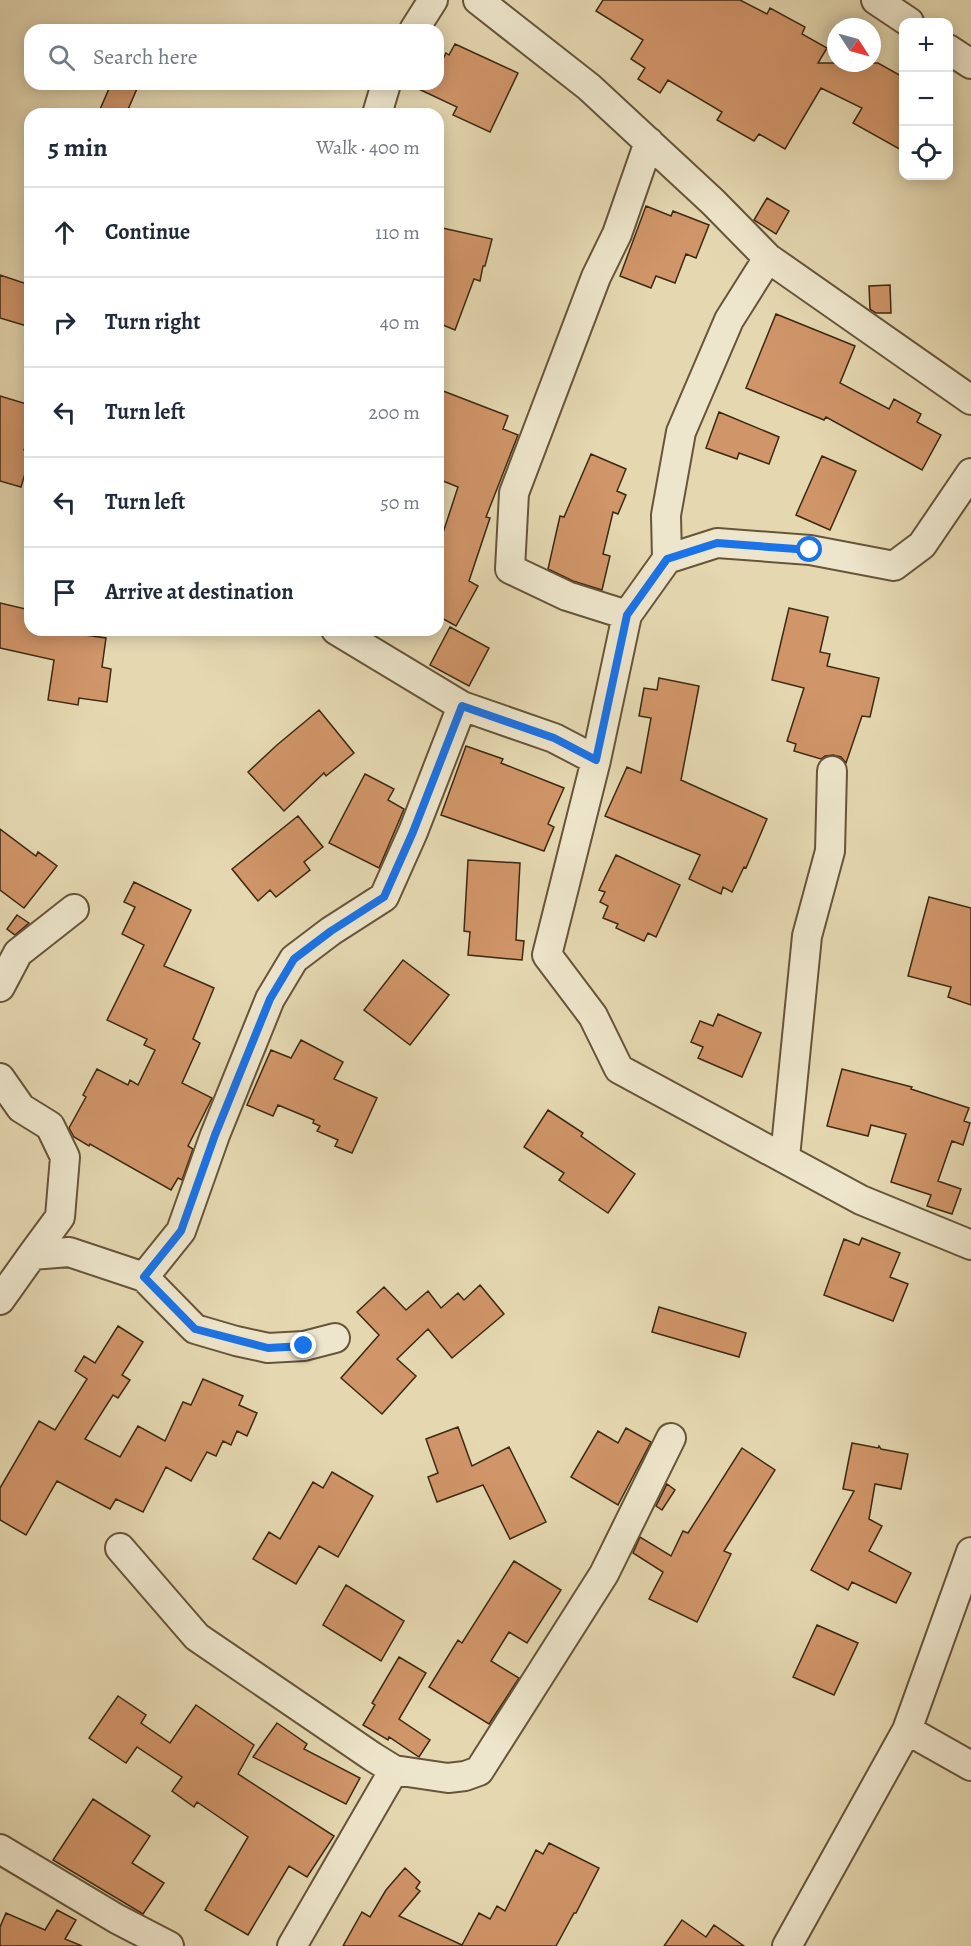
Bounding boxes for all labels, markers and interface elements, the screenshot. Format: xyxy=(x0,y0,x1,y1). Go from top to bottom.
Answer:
north arrow xyxy=(827,18,881,72)
map controls xyxy=(899,18,953,180)
button: + xyxy=(899,18,953,72)
search box xyxy=(24,24,444,90)
icon: search xyxy=(45,41,78,74)
text: Search here xyxy=(93,42,198,72)
button: − xyxy=(899,72,953,126)
button: locate xyxy=(899,126,953,180)
text: 5 min xyxy=(48,130,108,165)
text: Walk · 400 m xyxy=(316,134,420,161)
icon: ahead xyxy=(48,216,81,249)
text: Continue xyxy=(105,217,190,247)
text: 110 m xyxy=(375,219,420,246)
icon: right xyxy=(48,306,81,339)
text: Turn right xyxy=(105,307,201,337)
text: 40 m xyxy=(380,309,420,336)
icon: left xyxy=(48,396,81,429)
text: Turn left xyxy=(105,397,185,427)
text: 200 m xyxy=(369,399,420,426)
icon: left xyxy=(48,486,81,519)
text: Turn left xyxy=(105,487,185,517)
text: 50 m xyxy=(380,489,420,516)
route start xyxy=(796,536,822,562)
icon: arrive xyxy=(48,576,81,609)
text: Arrive at destination xyxy=(105,577,294,607)
route end xyxy=(290,1332,316,1358)

